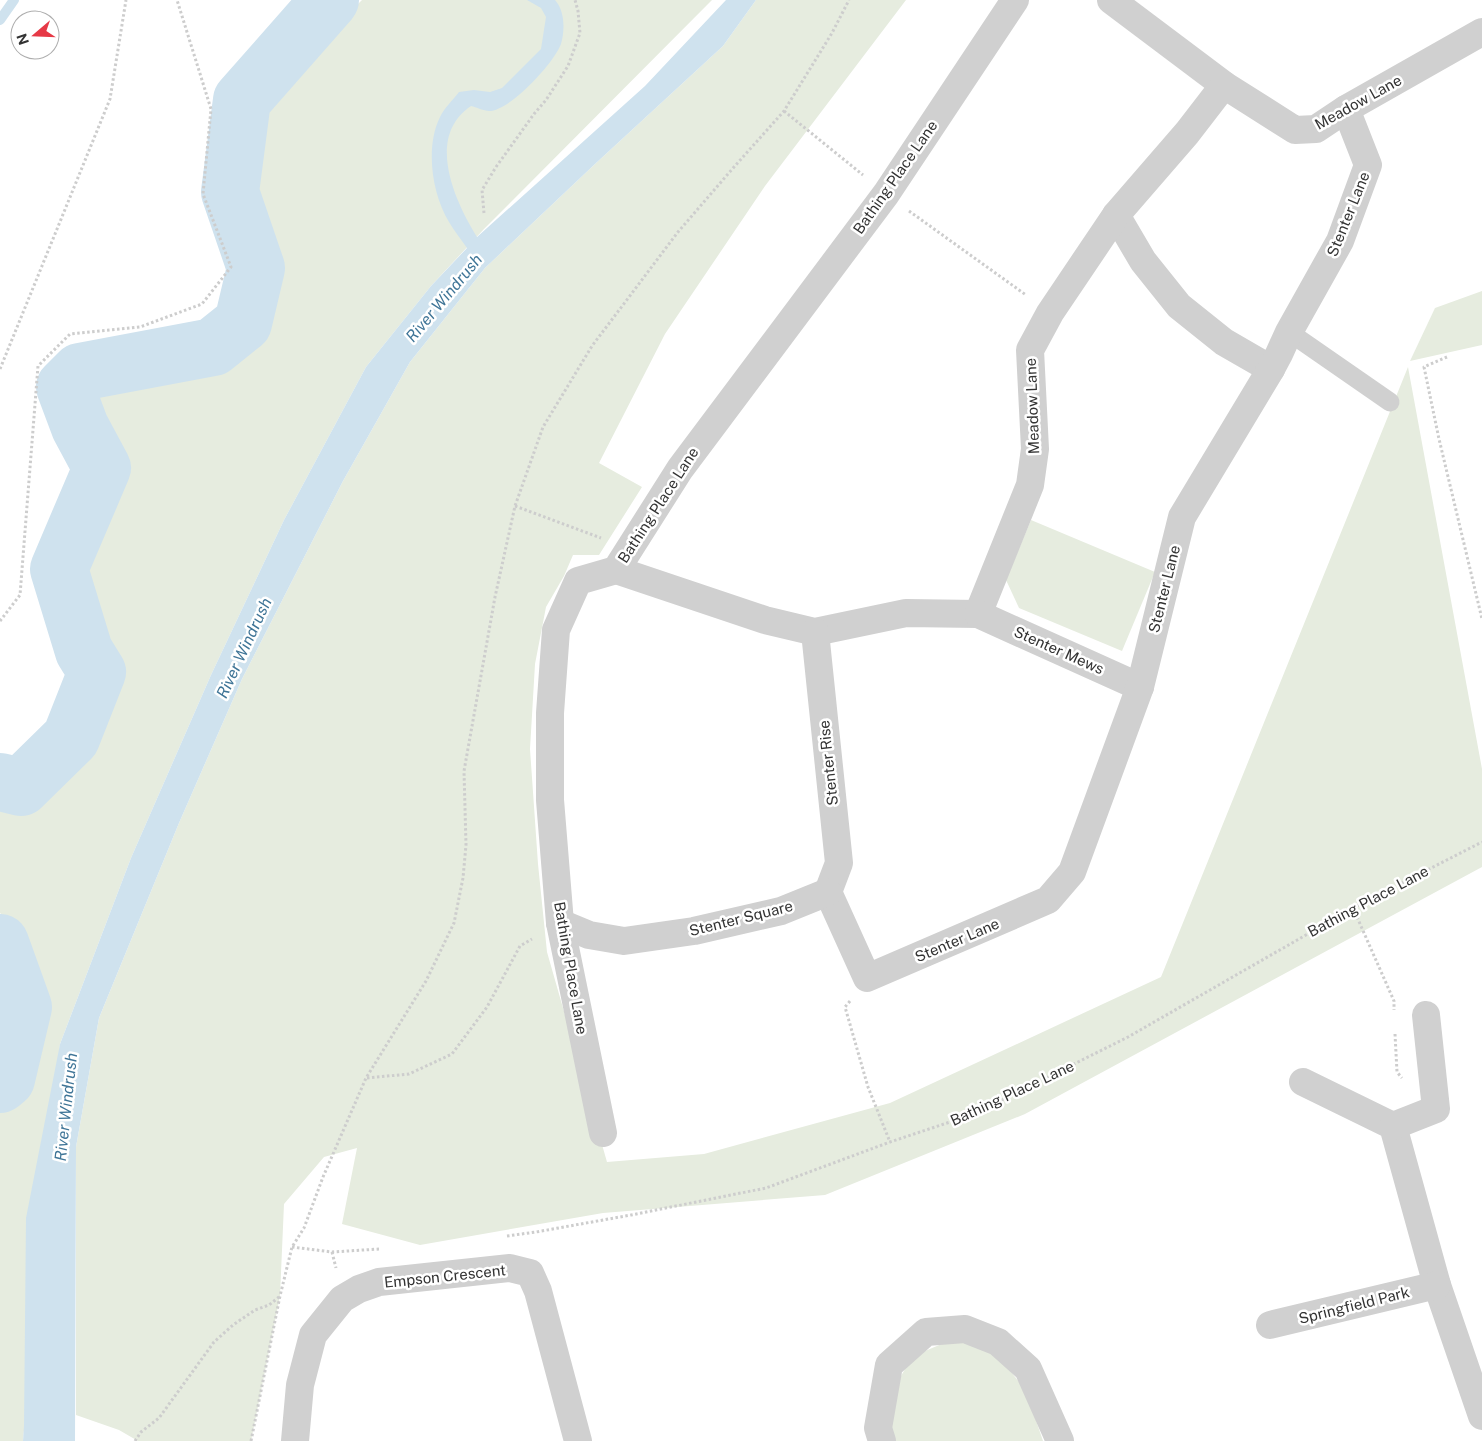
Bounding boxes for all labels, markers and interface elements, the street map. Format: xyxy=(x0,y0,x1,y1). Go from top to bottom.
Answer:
north arrow xyxy=(10,10,60,60)
text: N xyxy=(13,31,32,47)
street label: Meadow Lane xyxy=(1312,71,1404,133)
street label: Bathing Place Lane xyxy=(850,117,940,237)
street label: Stenter Lane xyxy=(1323,169,1373,259)
water label: River Windrush xyxy=(402,250,486,346)
street label: Meadow Lane xyxy=(1022,358,1042,454)
street label: Bathing Place Lane xyxy=(614,444,702,566)
street label: Stenter Lane xyxy=(1145,543,1183,635)
water label: River Windrush xyxy=(212,595,276,701)
street label: Stenter Mews xyxy=(1011,623,1107,677)
street label: Stenter Rise xyxy=(815,719,841,807)
street label: Bathing Place Lane xyxy=(1305,862,1431,940)
street label: Stenter Square xyxy=(687,897,795,939)
street label: Bathing Place Lane xyxy=(551,900,591,1036)
street label: Stenter Lane xyxy=(912,915,1002,965)
water label: River Windrush xyxy=(51,1052,81,1162)
street label: Bathing Place Lane xyxy=(948,1057,1076,1129)
street label: Empson Crescent xyxy=(383,1261,507,1291)
street label: Springfield Park xyxy=(1297,1283,1411,1327)

